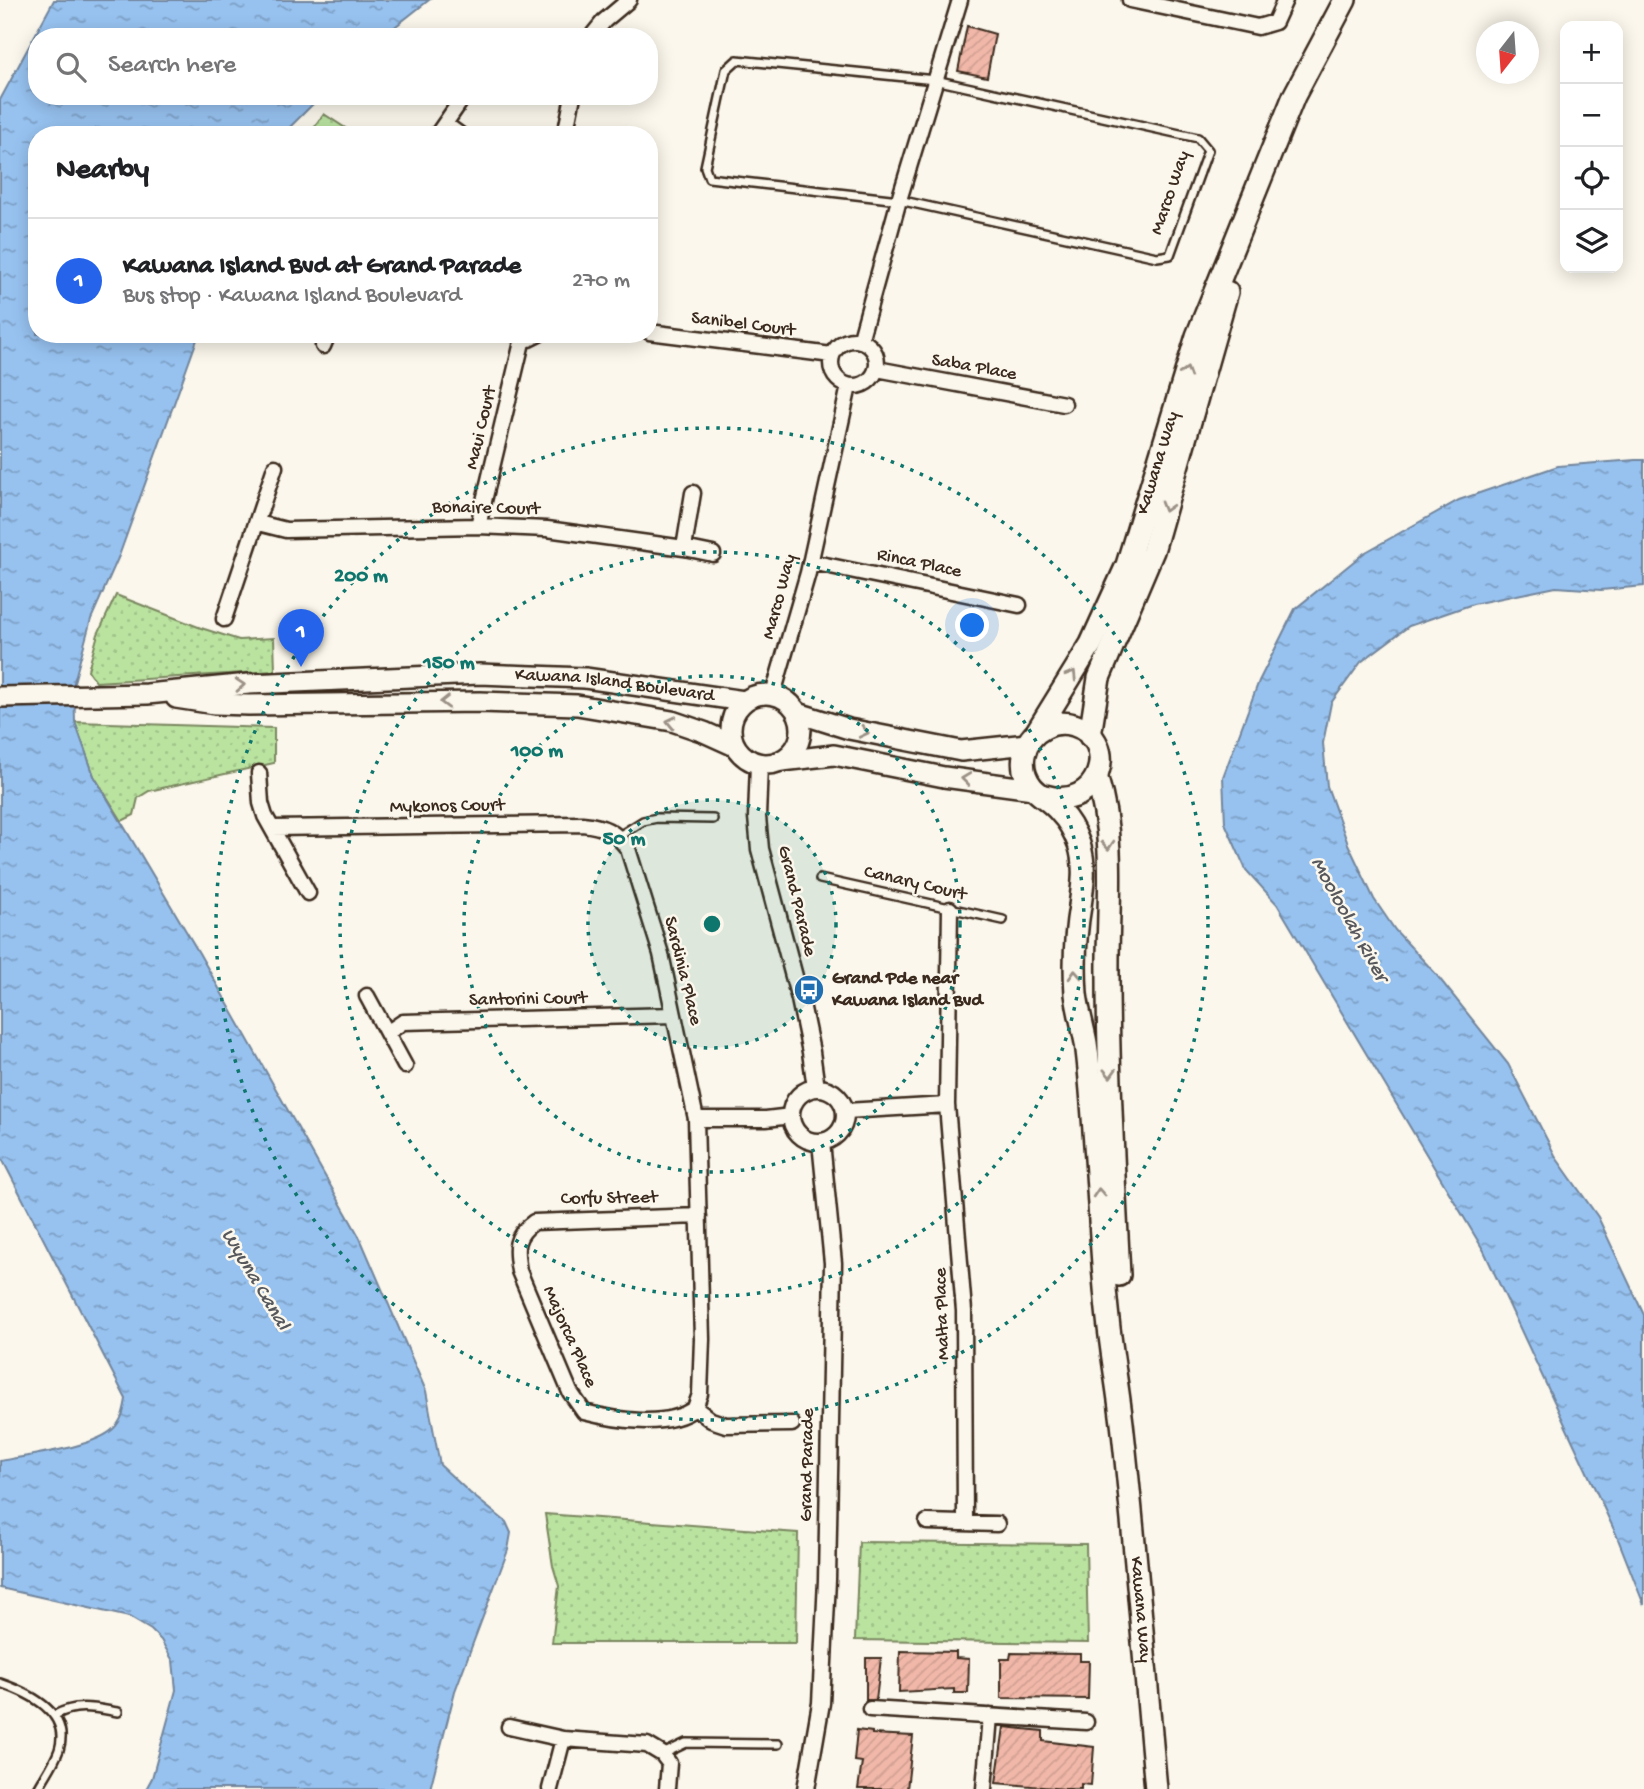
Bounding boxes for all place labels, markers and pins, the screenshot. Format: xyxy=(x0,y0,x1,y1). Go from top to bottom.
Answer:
pin: 1 xyxy=(278,609,324,667)
centre of rings xyxy=(700,912,724,936)
place label: Grand Pde near Kawana Island Bvd xyxy=(831,968,984,1013)
bus stop icon: Grand Pde near Kawana Island Bvd xyxy=(792,973,826,1007)

